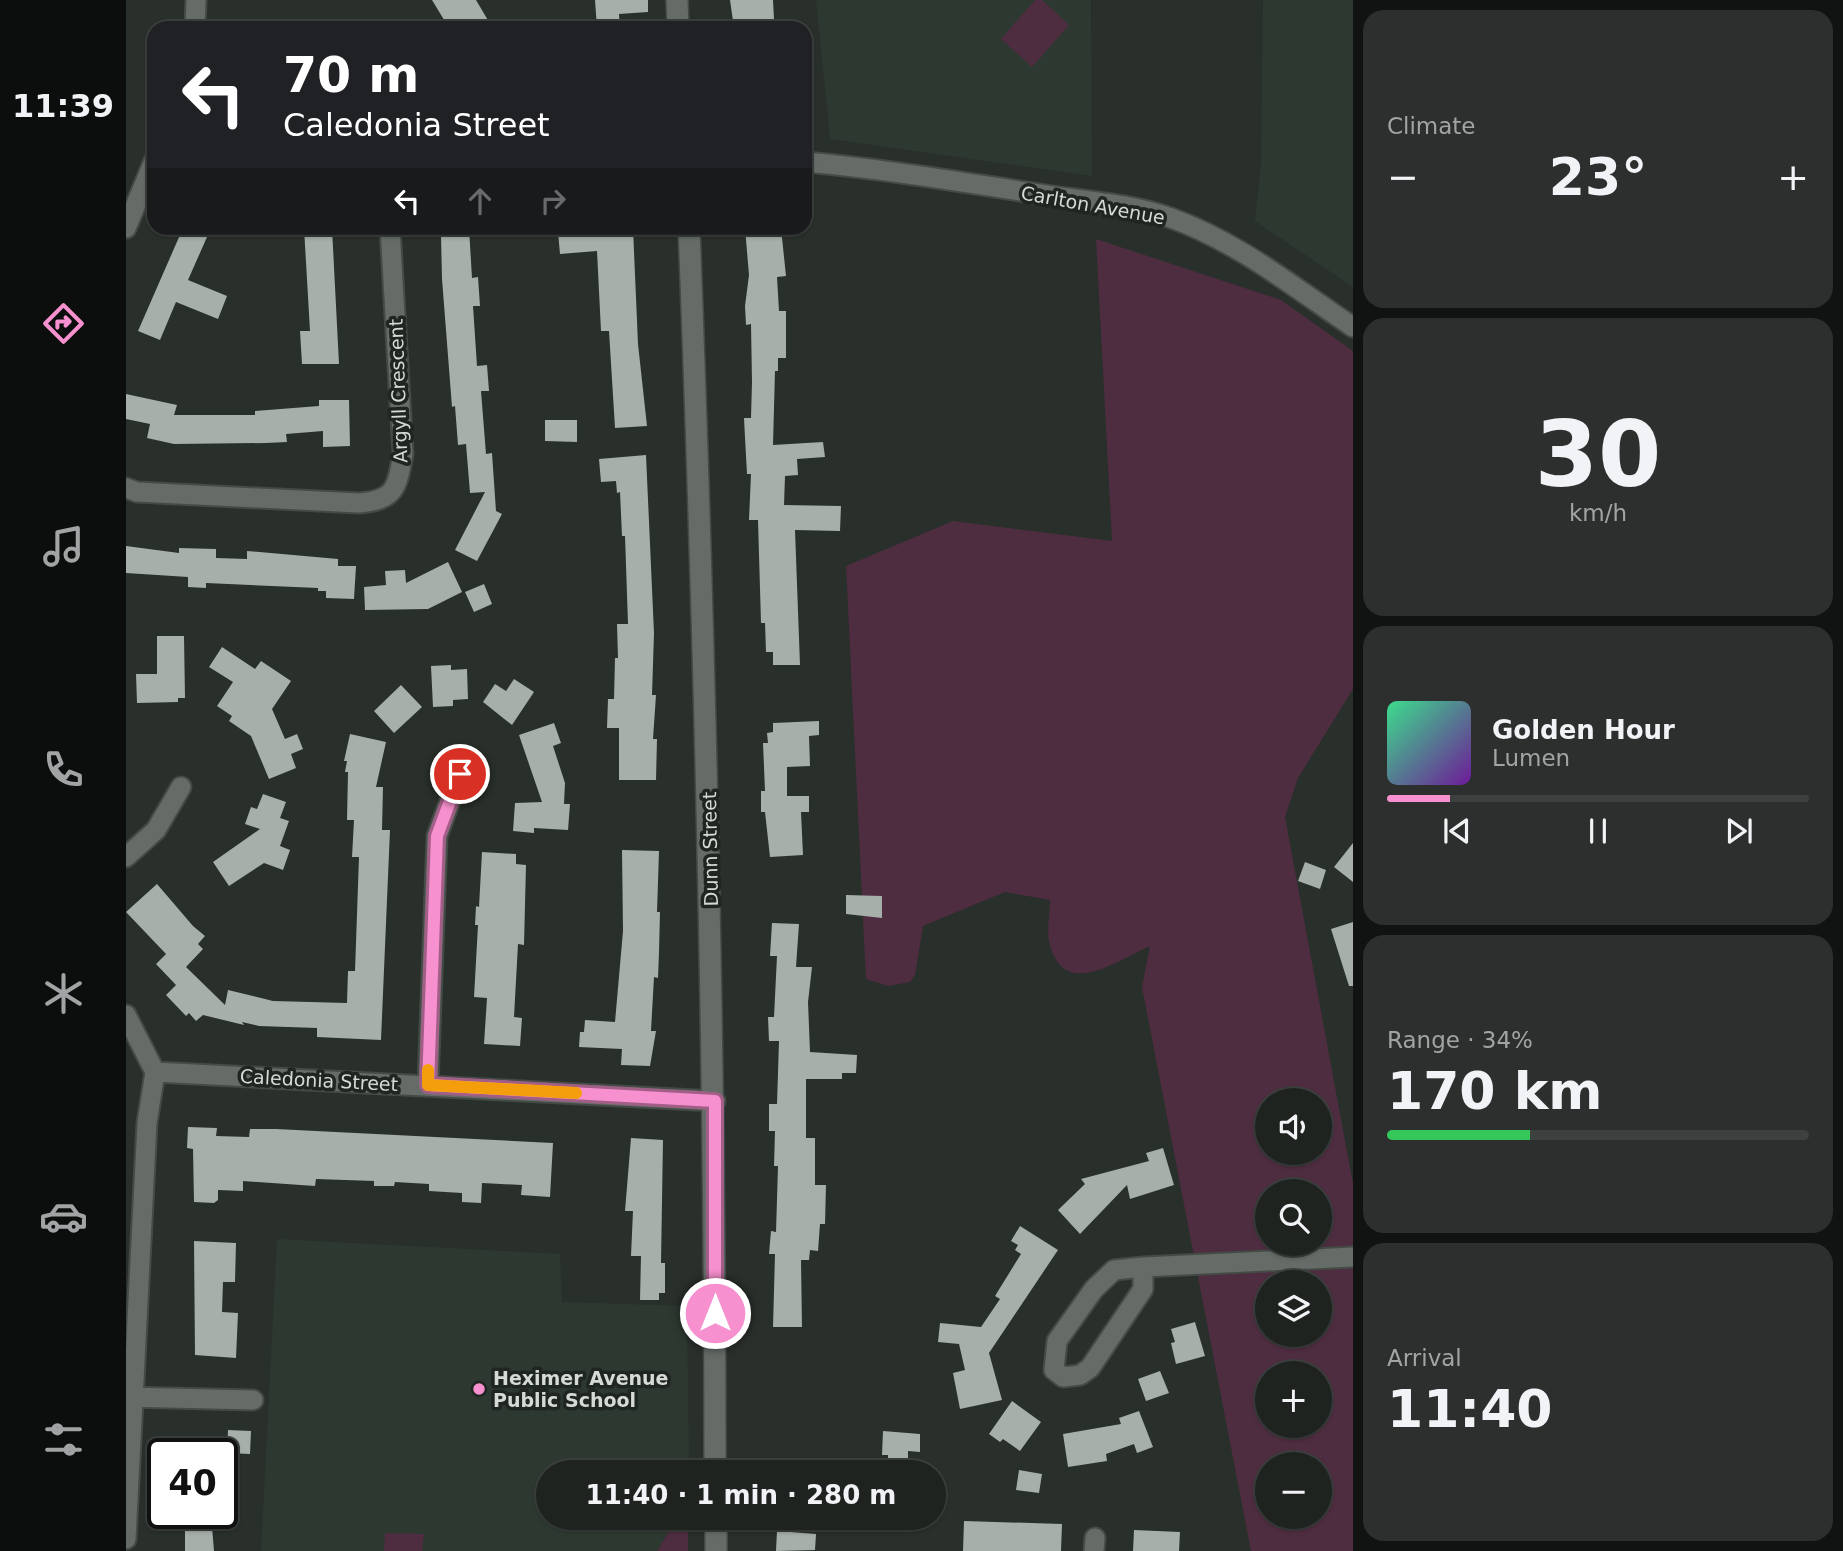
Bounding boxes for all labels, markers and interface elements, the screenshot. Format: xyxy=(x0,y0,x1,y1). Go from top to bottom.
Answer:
text: 70 m xyxy=(283,47,419,104)
icon: left xyxy=(168,49,259,140)
text: 11:39 xyxy=(12,87,114,125)
text: Caledonia Street xyxy=(283,106,550,144)
text: Climate xyxy=(1387,113,1476,139)
text: 23° xyxy=(1549,147,1647,207)
text: − xyxy=(1387,155,1419,199)
text: + xyxy=(1777,155,1809,199)
icon: left xyxy=(388,182,426,220)
icon: ahead xyxy=(461,182,499,220)
icon: right xyxy=(534,182,572,220)
street label: Carlton Avenue xyxy=(1019,182,1167,228)
icon: directions xyxy=(39,299,88,348)
street label: Argyll Crescent xyxy=(384,319,412,463)
text: 30 xyxy=(1535,402,1661,507)
text: km/h xyxy=(1569,500,1627,526)
icon: music xyxy=(39,522,88,571)
text: Golden Hour xyxy=(1492,715,1675,745)
pin xyxy=(430,744,490,804)
icon: phone xyxy=(39,745,88,794)
text: Lumen xyxy=(1492,745,1570,771)
icon: arrive xyxy=(441,755,479,793)
street label: Dunn Street xyxy=(698,792,722,906)
icon: previous xyxy=(1438,812,1476,850)
icon: pause xyxy=(1579,812,1617,850)
icon: next xyxy=(1720,812,1758,850)
icon: climate xyxy=(39,969,88,1018)
text: Range · 34% xyxy=(1387,1027,1533,1053)
text: 170 km xyxy=(1387,1061,1602,1121)
street label: Caledonia Street xyxy=(239,1065,399,1095)
map controls xyxy=(1255,1088,1332,1529)
button: sound xyxy=(1255,1088,1332,1165)
button: search xyxy=(1255,1179,1332,1256)
icon: car xyxy=(39,1192,88,1241)
button: layers xyxy=(1255,1270,1332,1347)
position arrow xyxy=(678,1276,752,1350)
text: Arrival xyxy=(1387,1345,1462,1371)
button: + xyxy=(1255,1361,1332,1438)
place label: Heximer Avenue Public School xyxy=(493,1367,668,1411)
text: 11:40 xyxy=(1387,1379,1553,1439)
marker: Heximer Avenue Public School xyxy=(471,1381,487,1397)
icon: filters xyxy=(39,1415,88,1464)
speed limit sign: 40 xyxy=(147,1438,238,1529)
button: − xyxy=(1255,1452,1332,1529)
text: 11:40 · 1 min · 280 m xyxy=(586,1480,896,1510)

